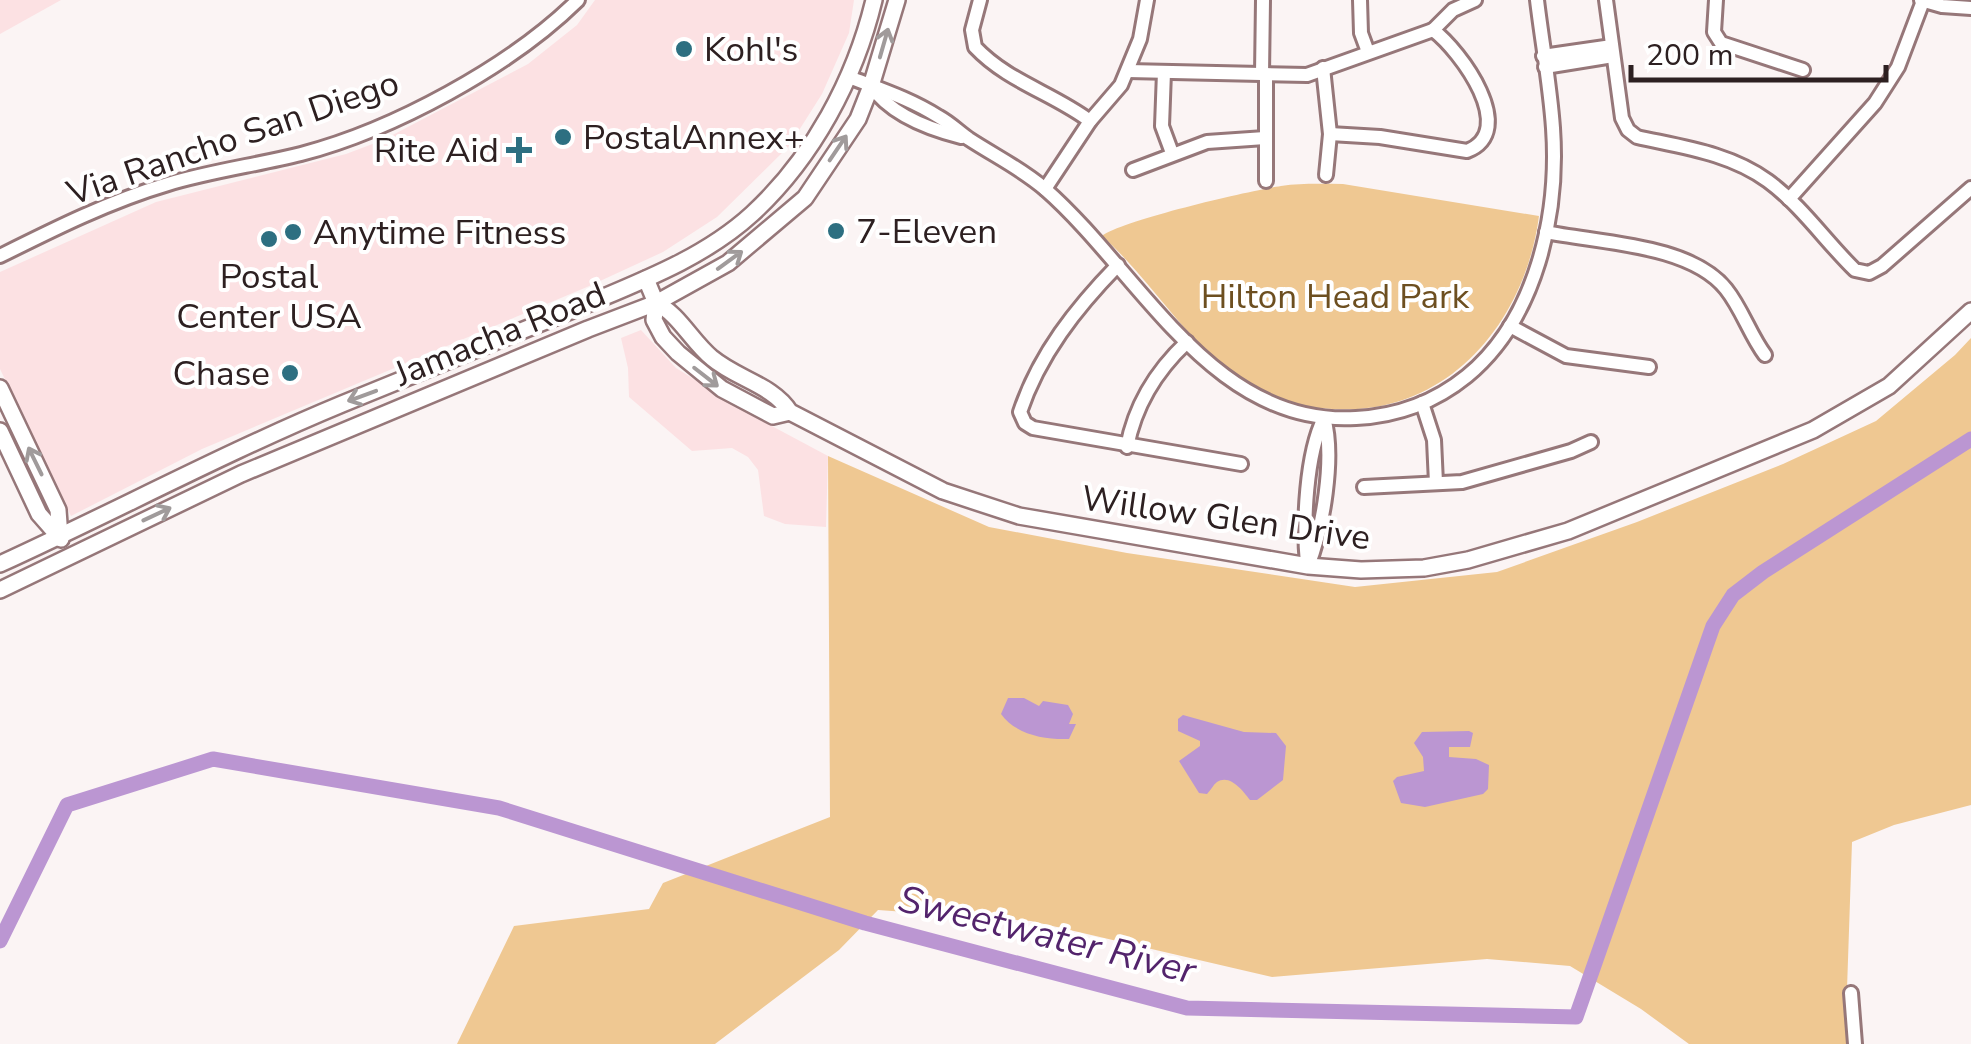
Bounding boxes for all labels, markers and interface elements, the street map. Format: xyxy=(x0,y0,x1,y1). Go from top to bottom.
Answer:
scale bar xyxy=(1631,20,1886,82)
place label: Kohl's xyxy=(704,26,798,73)
one-way arrow xyxy=(876,28,894,59)
text: 200 m xyxy=(1646,35,1733,76)
marker: Kohl's xyxy=(673,38,695,60)
street label: Via Rancho San Diego xyxy=(60,59,405,217)
place label: PostalAnnex+ xyxy=(583,114,805,161)
marker: PostalAnnex+ xyxy=(552,126,574,148)
place label: Rite Aid xyxy=(374,127,499,174)
one-way arrow xyxy=(828,135,849,163)
marker: Rite Aid xyxy=(508,139,530,161)
place label: 7-Eleven xyxy=(856,208,997,255)
place label: Anytime Fitness xyxy=(313,209,566,256)
marker: 7-Eleven xyxy=(825,220,847,242)
marker: Anytime Fitness xyxy=(282,221,304,243)
marker: Postal Center USA xyxy=(258,228,280,250)
one-way arrow xyxy=(716,249,743,270)
place label: Postal Center USA xyxy=(176,253,362,340)
street label: Jamacha Road xyxy=(387,270,612,398)
park label: Hilton Head Park xyxy=(1201,273,1470,320)
place label: Chase xyxy=(173,350,270,397)
marker: Chase xyxy=(279,362,301,384)
one-way arrow xyxy=(692,366,719,387)
one-way arrow xyxy=(347,388,378,406)
one-way arrow xyxy=(25,447,44,477)
street label: Willow Glen Drive xyxy=(1079,474,1373,562)
one-way arrow xyxy=(141,503,171,522)
water label: Sweetwater River xyxy=(893,873,1202,997)

